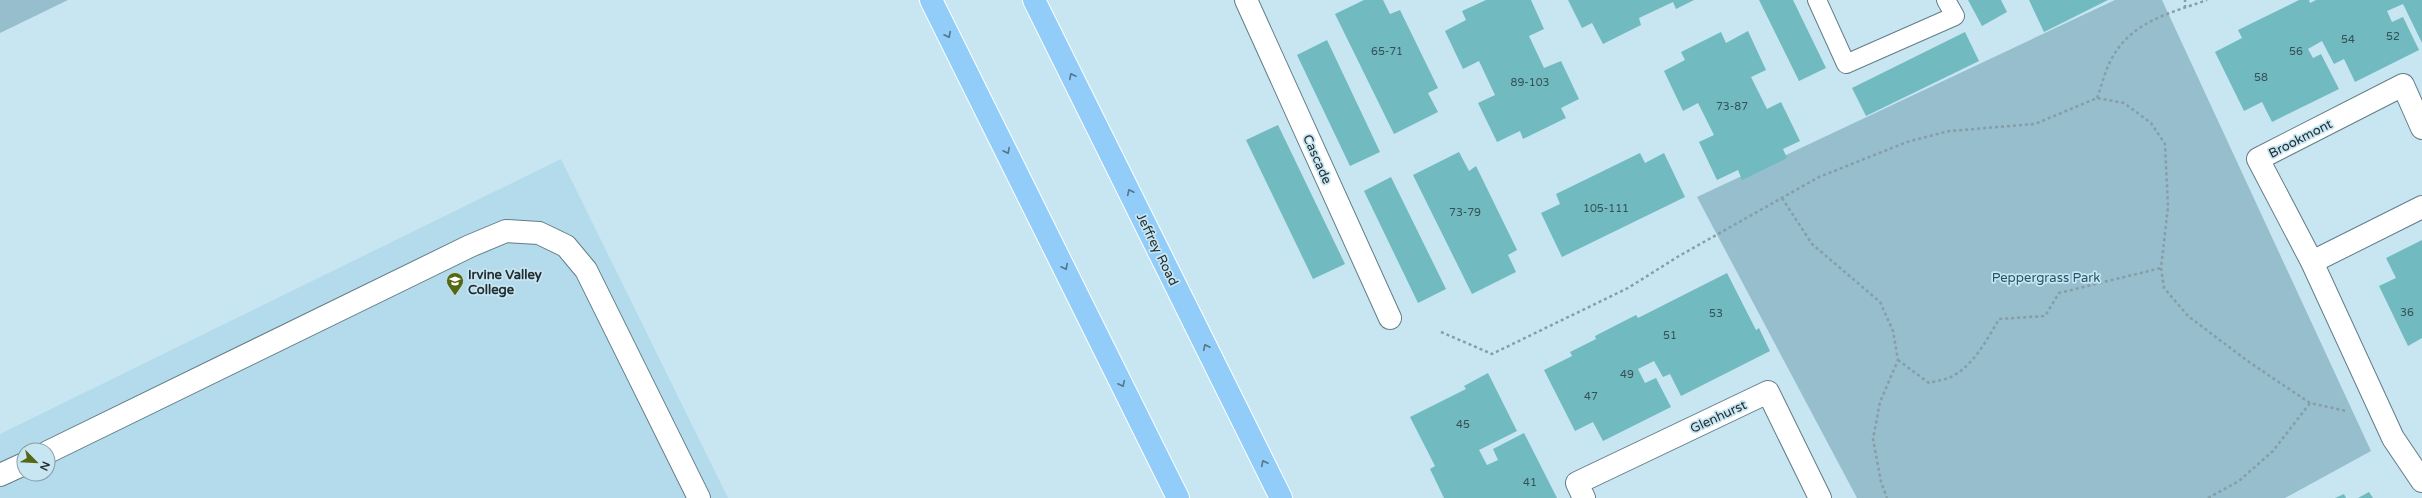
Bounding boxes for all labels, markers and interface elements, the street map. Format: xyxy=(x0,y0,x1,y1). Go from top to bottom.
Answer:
house number: 52 xyxy=(2386,30,2400,43)
one-way arrow xyxy=(944,31,951,38)
house number: 54 xyxy=(2341,33,2355,46)
house number: 65-71 xyxy=(1371,45,1403,58)
house number: 56 xyxy=(2289,45,2303,58)
house number: 58 xyxy=(2254,71,2268,84)
one-way arrow xyxy=(1069,73,1077,80)
house number: 89-103 xyxy=(1510,76,1550,89)
house number: 73-87 xyxy=(1716,100,1748,113)
street label: Brookmont xyxy=(2266,116,2335,162)
street label: Cascade xyxy=(1299,132,1335,187)
one-way arrow xyxy=(1002,147,1009,154)
one-way arrow xyxy=(1127,189,1135,197)
house number: 105-111 xyxy=(1583,202,1629,215)
house number: 73-79 xyxy=(1449,206,1481,219)
street label: Jeffrey Road xyxy=(1133,211,1182,288)
one-way arrow xyxy=(1060,263,1067,271)
place label: Irvine Valley College xyxy=(468,267,542,298)
park label: Peppergrass Park xyxy=(1992,270,2100,286)
school or university icon: Irvine Valley College xyxy=(445,271,465,296)
house number: 36 xyxy=(2400,306,2414,319)
house number: 53 xyxy=(1709,307,1723,320)
house number: 51 xyxy=(1663,329,1677,342)
one-way arrow xyxy=(1203,343,1211,351)
house number: 49 xyxy=(1620,368,1634,381)
one-way arrow xyxy=(1117,380,1125,387)
house number: 47 xyxy=(1584,390,1598,403)
street label: Glenhurst xyxy=(1688,397,1749,437)
house number: 45 xyxy=(1456,418,1470,431)
north arrow xyxy=(16,442,56,482)
text: N xyxy=(37,459,52,473)
one-way arrow xyxy=(1261,460,1268,467)
house number: 41 xyxy=(1523,476,1537,489)

